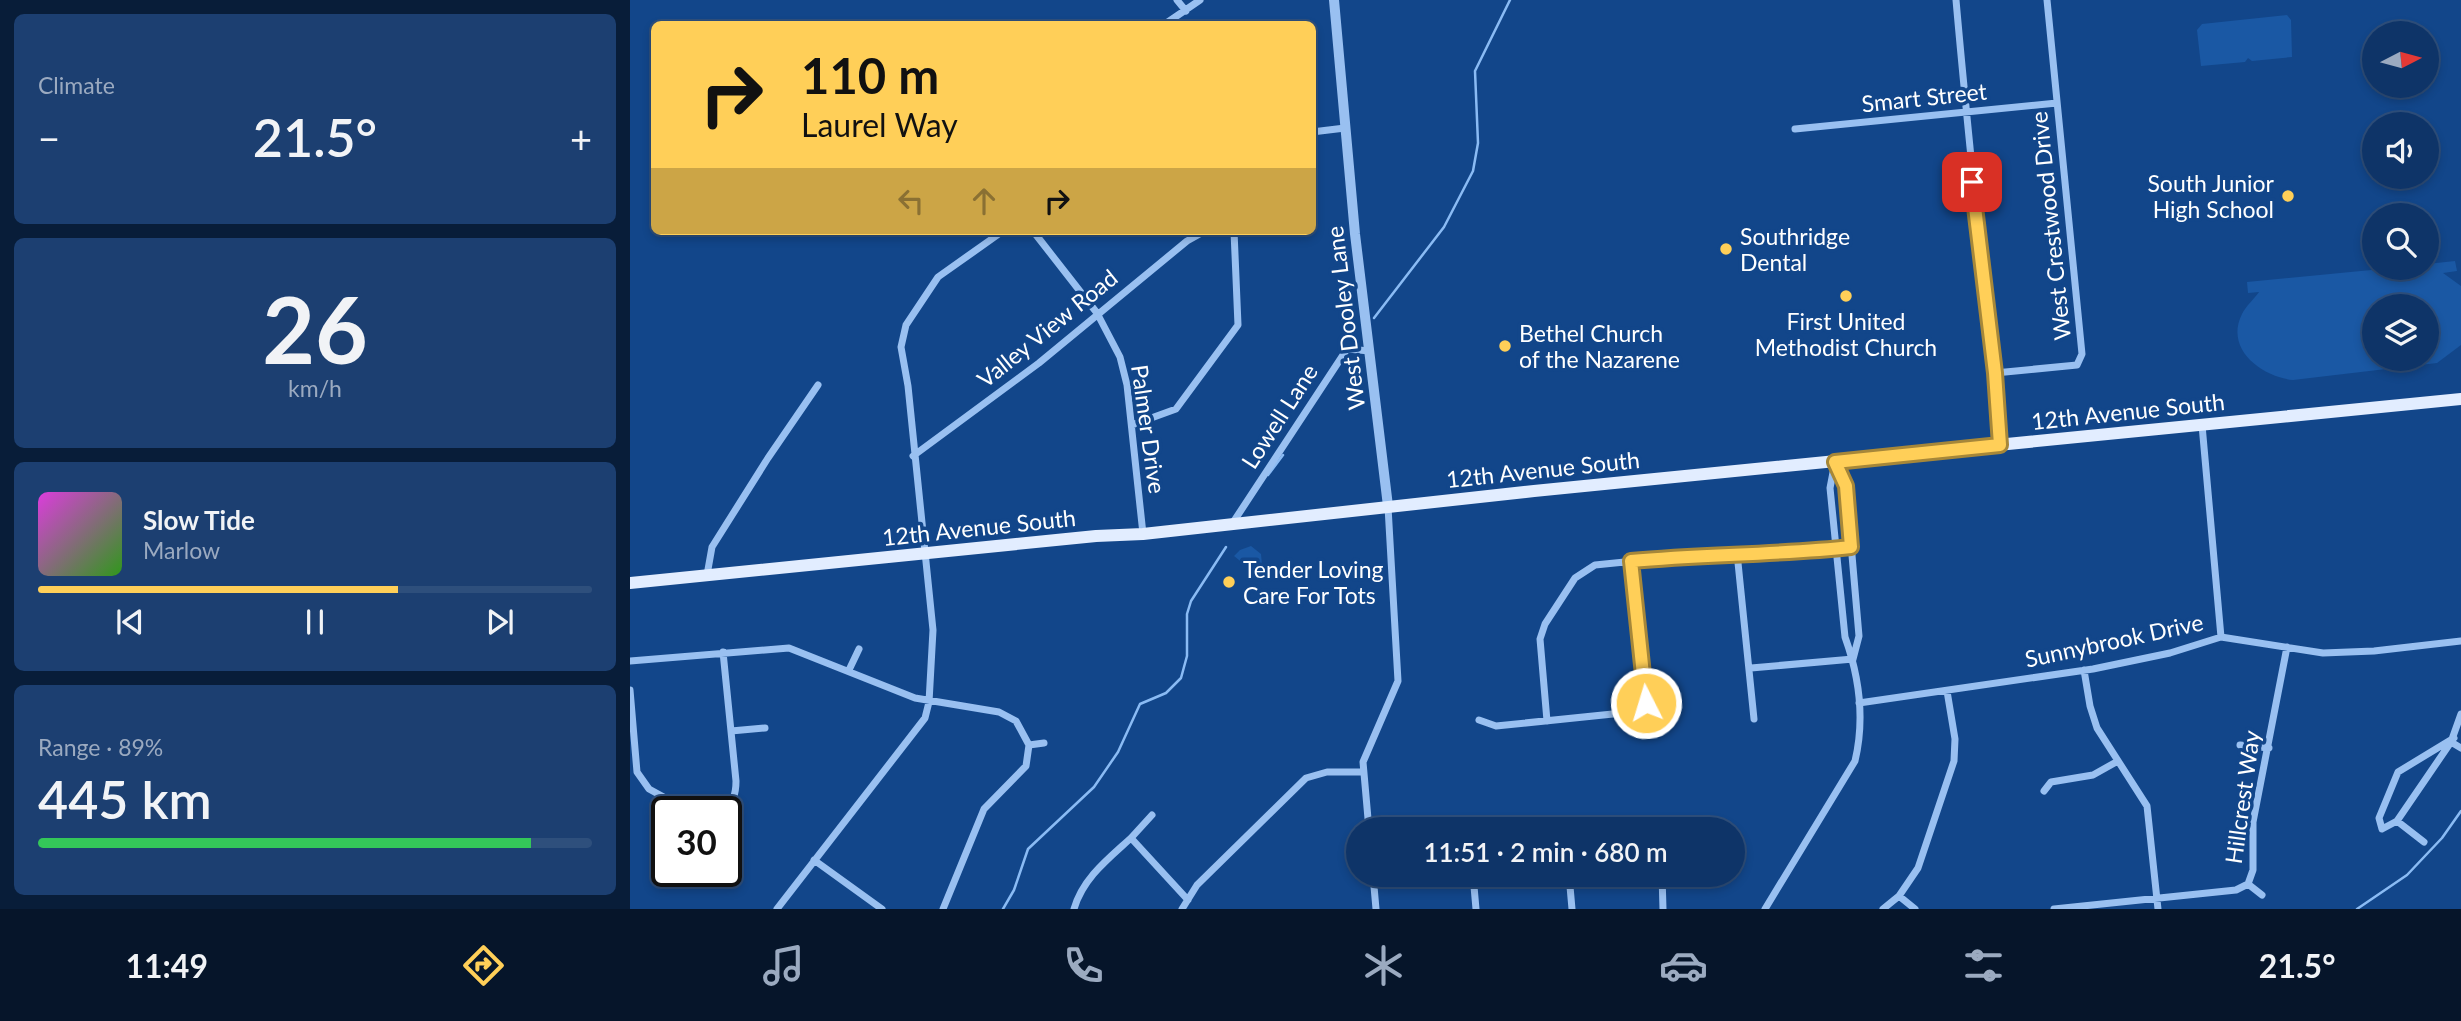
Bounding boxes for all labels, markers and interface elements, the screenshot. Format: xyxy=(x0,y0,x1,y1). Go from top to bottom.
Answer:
north arrow xyxy=(2362,21,2440,98)
map controls xyxy=(2362,21,2439,371)
text: 110 m xyxy=(801,46,939,104)
icon: right xyxy=(686,49,777,140)
text: Climate xyxy=(38,71,115,99)
street label: Smart Street xyxy=(1860,76,1989,117)
text: Laurel Way xyxy=(801,105,958,144)
text: 21.5° xyxy=(253,106,377,168)
street label: West Crestwood Drive xyxy=(2024,110,2076,342)
button: sound xyxy=(2362,112,2439,189)
text: − xyxy=(38,115,60,161)
text: + xyxy=(570,115,592,161)
pin xyxy=(1942,152,2002,212)
icon: arrive xyxy=(1953,163,1991,201)
place label: South Junior High School xyxy=(2147,169,2275,223)
icon: left xyxy=(892,182,930,220)
icon: ahead xyxy=(965,182,1003,220)
icon: right xyxy=(1038,182,1076,220)
marker: South Junior High School xyxy=(2280,188,2296,204)
button: search xyxy=(2362,203,2439,280)
place label: Southridge Dental xyxy=(1740,222,1850,276)
street label: West Dooley Lane xyxy=(1320,225,1370,411)
marker: Southridge Dental xyxy=(1718,241,1734,257)
street label: Valley View Road xyxy=(971,263,1123,393)
text: 26 xyxy=(262,274,368,383)
marker: First United Methodist Church xyxy=(1838,288,1854,304)
button: layers xyxy=(2362,294,2439,371)
place label: First United Methodist Church xyxy=(1755,307,1937,361)
place label: Bethel Church of the Nazarene xyxy=(1519,319,1680,373)
marker: Bethel Church of the Nazarene xyxy=(1497,338,1513,354)
street label: Lowell Lane xyxy=(1235,359,1323,473)
street label: Palmer Drive xyxy=(1126,363,1172,495)
text: km/h xyxy=(288,374,342,402)
street label: 12th Avenue South xyxy=(2030,387,2226,435)
street label: 12th Avenue South xyxy=(1445,445,1641,493)
street label: 12th Avenue South xyxy=(881,503,1077,551)
text: Slow Tide xyxy=(143,504,255,536)
text: Marlow xyxy=(143,536,220,564)
place label: Tender Loving Care For Tots xyxy=(1243,555,1383,609)
marker: Tender Loving Care For Tots xyxy=(1221,574,1237,590)
icon: previous xyxy=(111,603,149,641)
icon: pause xyxy=(296,603,334,641)
icon: next xyxy=(481,603,519,641)
street label: Sunnybrook Drive xyxy=(2022,607,2206,673)
position arrow xyxy=(1609,666,1683,740)
street label: Hillcrest Way xyxy=(2219,729,2265,865)
text: Range · 89% xyxy=(38,733,163,761)
text: 445 km xyxy=(38,768,212,830)
speed limit sign: 30 xyxy=(651,796,742,887)
text: 11:51 · 2 min · 680 m xyxy=(1423,836,1668,868)
icon: directions xyxy=(459,941,508,990)
icon: music xyxy=(759,941,808,990)
icon: phone xyxy=(1059,941,1108,990)
icon: climate xyxy=(1359,941,1408,990)
icon: car xyxy=(1659,941,1708,990)
icon: filters xyxy=(1959,941,2008,990)
text: 11:49 xyxy=(125,946,208,985)
text: 21.5° xyxy=(2259,946,2335,985)

